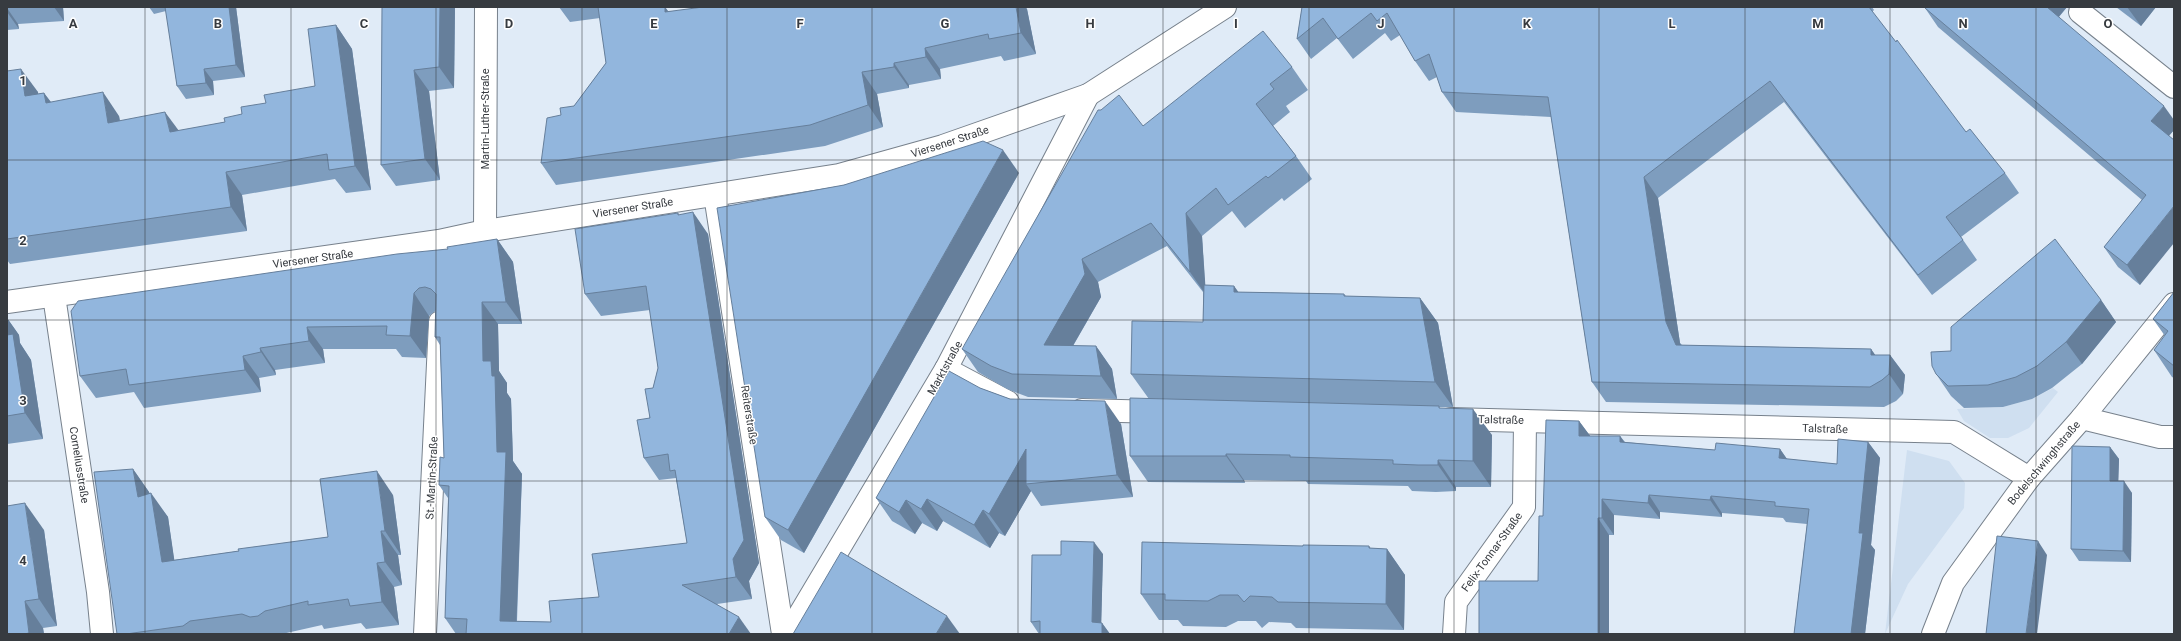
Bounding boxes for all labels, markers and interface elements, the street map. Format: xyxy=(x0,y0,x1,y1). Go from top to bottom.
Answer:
text: A xyxy=(69,16,78,31)
text: B xyxy=(214,16,222,31)
text: C xyxy=(360,16,369,31)
text: D xyxy=(505,16,513,31)
text: E xyxy=(650,16,658,31)
text: F xyxy=(796,16,804,31)
text: G xyxy=(941,16,950,31)
text: H xyxy=(1085,16,1095,31)
text: I xyxy=(1234,16,1238,31)
text: J xyxy=(1377,16,1385,31)
text: K xyxy=(1523,16,1532,31)
text: L xyxy=(1668,16,1676,31)
text: M xyxy=(1812,16,1824,31)
text: N xyxy=(1958,16,1968,31)
text: O xyxy=(2104,16,2113,31)
street label: Martin-Luther-Straße xyxy=(479,68,492,169)
text: 1 xyxy=(19,73,27,88)
street label: Viersener Straße xyxy=(909,123,991,161)
street label: Viersener Straße xyxy=(592,195,674,221)
text: 2 xyxy=(19,233,27,248)
street label: Viersener Straße xyxy=(272,247,354,271)
street label: Marktstraße xyxy=(925,339,965,397)
street label: Reiterstraße xyxy=(738,385,760,446)
text: 3 xyxy=(19,393,27,408)
street label: Talstraße xyxy=(1478,413,1524,427)
street label: Bodelschwinghstraße xyxy=(2005,418,2083,508)
street label: Talstraße xyxy=(1802,422,1848,436)
street label: Corneliusstraße xyxy=(67,426,91,504)
street label: St.-Martin-Straße xyxy=(423,436,441,520)
street label: Felix-Tonnar-Straße xyxy=(1459,510,1525,594)
text: 4 xyxy=(19,553,27,568)

